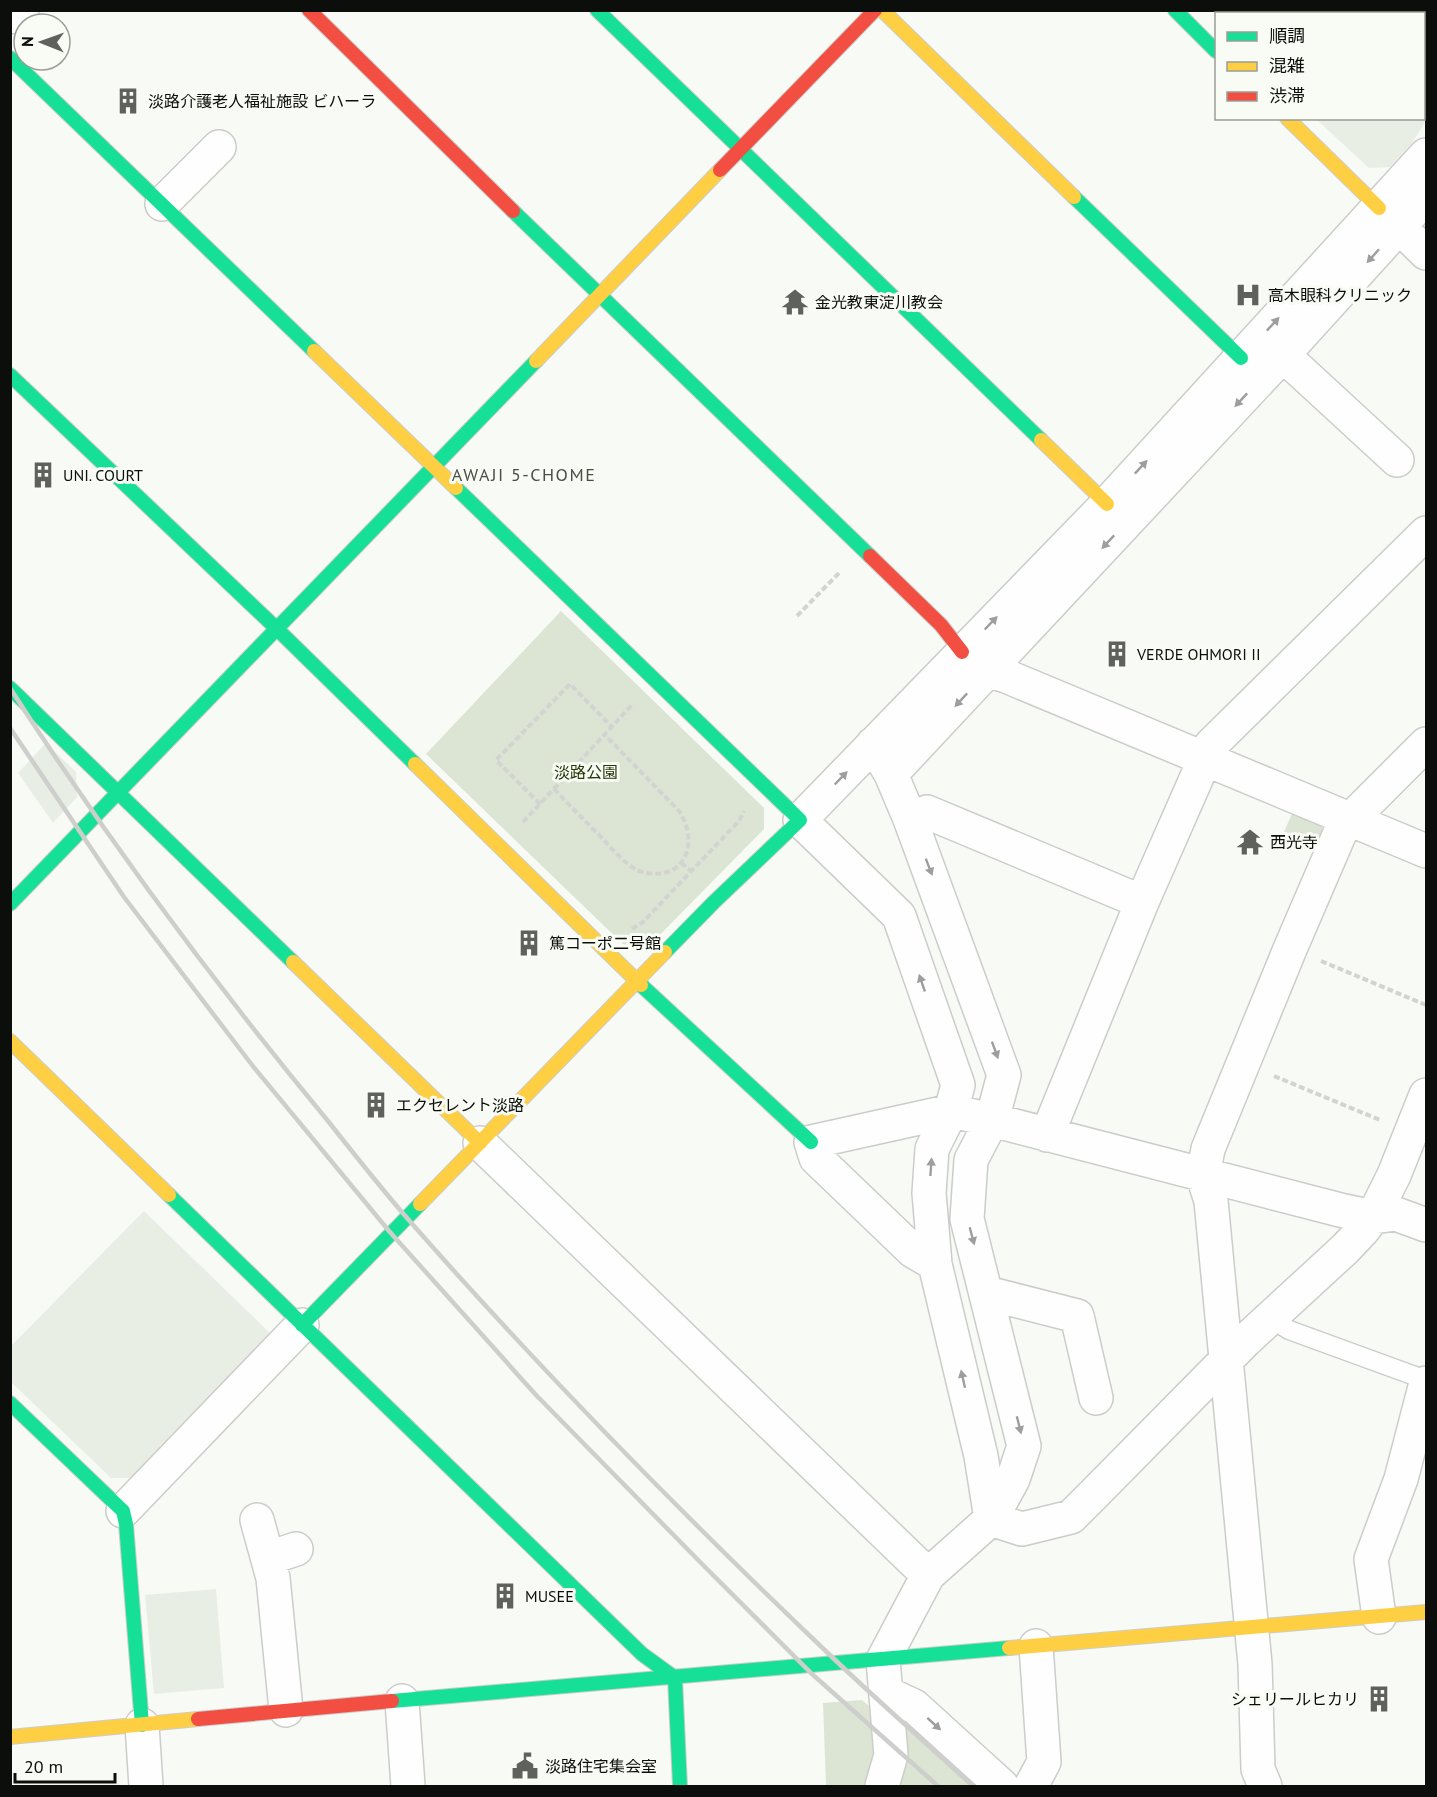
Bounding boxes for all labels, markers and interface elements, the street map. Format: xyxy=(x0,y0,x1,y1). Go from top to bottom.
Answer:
north arrow xyxy=(12,12,72,72)
legend xyxy=(1215,12,1425,120)
text: 順調 xyxy=(1269,24,1305,47)
text: N xyxy=(17,36,37,47)
text: 混雑 xyxy=(1269,54,1305,77)
text: 渋滞 xyxy=(1269,84,1305,107)
building icon: 淡路介護老人福祉施設 ビハーラ xyxy=(113,86,143,116)
place label: 淡路介護老人福祉施設 ビハーラ xyxy=(148,91,376,111)
one-way arrow xyxy=(1367,248,1380,263)
hospital icon: 高木眼科クリニック xyxy=(1233,280,1263,310)
place label: 高木眼科クリニック xyxy=(1268,285,1412,305)
temple icon: 金光教東淀川教会 xyxy=(780,287,810,317)
place label: 金光教東淀川教会 xyxy=(815,292,943,312)
one-way arrow xyxy=(1266,316,1280,331)
one-way arrow xyxy=(1235,392,1249,406)
building icon: UNI. COURT xyxy=(28,460,58,490)
one-way arrow xyxy=(1133,460,1147,474)
district label: AWAJI 5-CHOME xyxy=(452,463,596,486)
place label: UNI. COURT xyxy=(63,465,143,485)
one-way arrow xyxy=(1102,535,1116,549)
one-way arrow xyxy=(983,616,997,630)
building icon: VERDE OHMORI II xyxy=(1102,639,1132,669)
place label: VERDE OHMORI II xyxy=(1136,644,1261,664)
one-way arrow xyxy=(955,692,968,707)
park label: 淡路公園 xyxy=(554,762,618,782)
one-way arrow xyxy=(834,771,847,786)
temple icon: 西光寺 xyxy=(1235,827,1265,857)
place label: 西光寺 xyxy=(1270,832,1318,852)
one-way arrow xyxy=(925,858,934,876)
building icon: 篤コーポ二号館 xyxy=(514,928,544,958)
place label: 篤コーポ二号館 xyxy=(549,933,661,953)
one-way arrow xyxy=(917,974,927,992)
one-way arrow xyxy=(991,1042,1001,1060)
building icon: エクセレント淡路 xyxy=(361,1090,391,1120)
place label: エクセレント淡路 xyxy=(396,1095,524,1115)
one-way arrow xyxy=(926,1157,936,1176)
one-way arrow xyxy=(967,1227,977,1245)
one-way arrow xyxy=(958,1370,968,1388)
one-way arrow xyxy=(1015,1416,1025,1435)
building icon: MUSEE xyxy=(490,1581,520,1611)
place label: MUSEE xyxy=(525,1586,574,1606)
building icon: シェリールヒカリ xyxy=(1364,1684,1394,1714)
place label: シェリールヒカリ xyxy=(1231,1689,1359,1709)
one-way arrow xyxy=(927,1717,941,1731)
scale bar xyxy=(15,1746,116,1784)
public building icon: 淡路住宅集会室 xyxy=(510,1751,540,1781)
text: 20 m xyxy=(24,1755,63,1778)
place label: 淡路住宅集会室 xyxy=(545,1756,657,1776)

